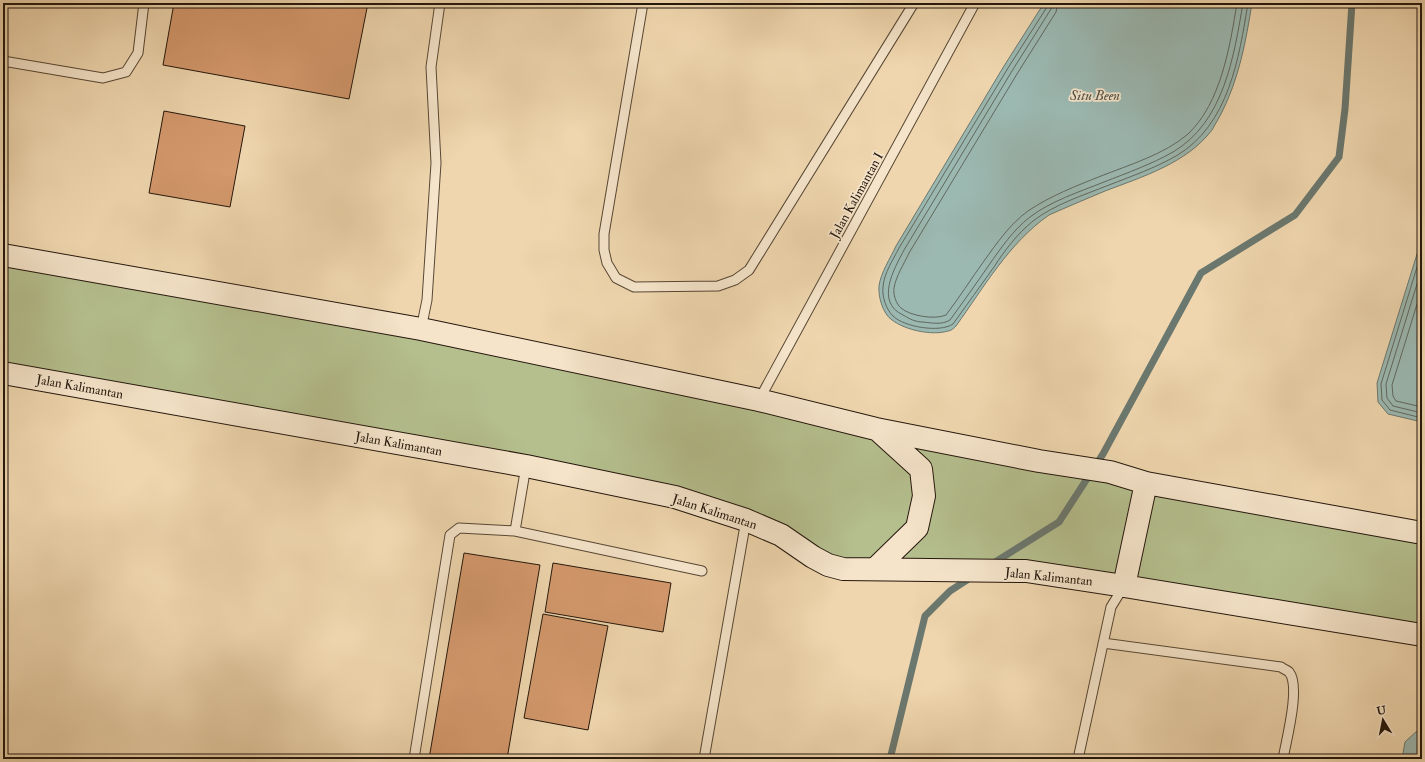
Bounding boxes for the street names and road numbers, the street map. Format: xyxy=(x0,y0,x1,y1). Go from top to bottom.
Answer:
street label: Jalan Kalimantan I xyxy=(826,150,887,242)
street label: Jalan Kalimantan xyxy=(34,371,125,403)
street label: Jalan Kalimantan xyxy=(353,428,444,460)
street label: Jalan Kalimantan xyxy=(669,490,759,533)
street label: Jalan Kalimantan xyxy=(1003,564,1094,590)

